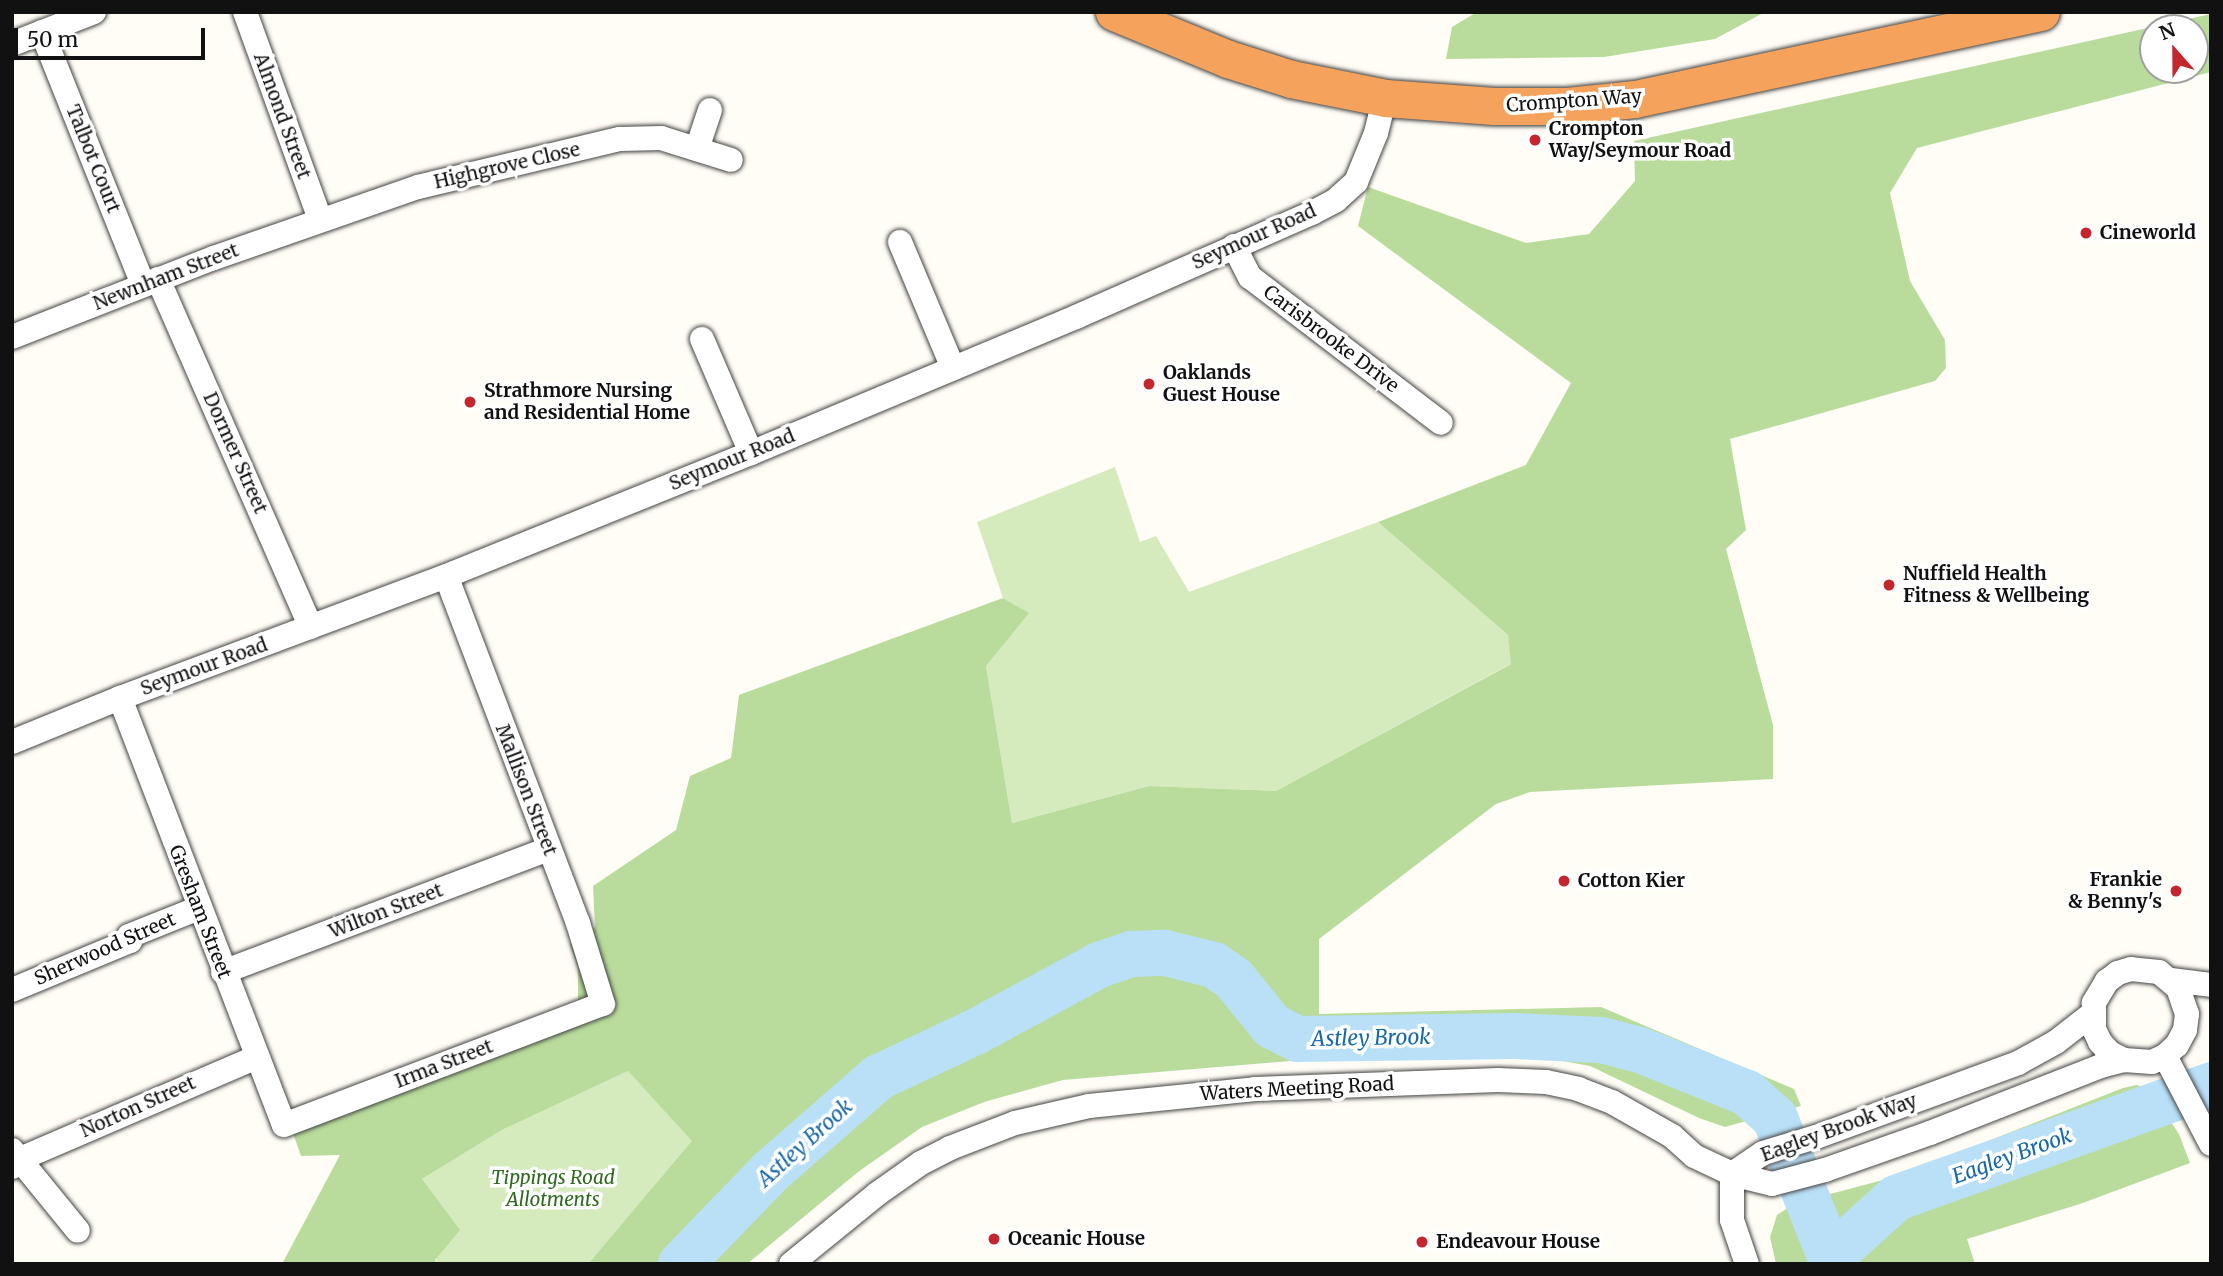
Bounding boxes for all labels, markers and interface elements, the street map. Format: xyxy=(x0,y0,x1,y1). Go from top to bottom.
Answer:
scale bar xyxy=(18,14,208,58)
north arrow xyxy=(2139,14,2209,84)
text: N xyxy=(2156,17,2178,45)
text: 50 m xyxy=(27,26,78,53)
street label: Almond Street xyxy=(249,50,315,182)
street label: Crompton Way xyxy=(1505,85,1643,117)
street label: Talbot Court xyxy=(61,102,125,216)
place label: Crompton Way/Seymour Road xyxy=(1549,118,1731,162)
marker: Crompton Way/Seymour Road xyxy=(1527,132,1543,148)
street label: Highgrove Close xyxy=(432,138,582,194)
street label: Seymour Road xyxy=(1188,199,1320,275)
place label: Cineworld xyxy=(2100,222,2196,244)
marker: Cineworld xyxy=(2078,225,2094,241)
street label: Newnham Street xyxy=(90,239,242,315)
street label: Carisbrooke Drive xyxy=(1259,281,1403,397)
place label: Oaklands Guest House xyxy=(1163,362,1280,406)
marker: Oaklands Guest House xyxy=(1141,376,1157,392)
place label: Strathmore Nursing and Residential Home xyxy=(484,380,690,424)
street label: Dormer Street xyxy=(198,389,272,517)
marker: Strathmore Nursing and Residential Home xyxy=(462,394,478,410)
street label: Seymour Road xyxy=(666,424,798,496)
place label: Nuffield Health Fitness & Wellbeing xyxy=(1903,563,2089,607)
marker: Nuffield Health Fitness & Wellbeing xyxy=(1881,577,1897,593)
street label: Seymour Road xyxy=(137,633,271,701)
street label: Mallison Street xyxy=(490,721,562,859)
street label: Gresham Street xyxy=(164,842,236,982)
place label: Frankie & Benny's xyxy=(2068,869,2162,913)
place label: Cotton Kier xyxy=(1578,870,1685,892)
marker: Cotton Kier xyxy=(1556,873,1572,889)
street label: Wilton Street xyxy=(326,879,446,943)
marker: Frankie & Benny's xyxy=(2168,883,2184,899)
street label: Sherwood Street xyxy=(31,908,179,990)
water label: Astley Brook xyxy=(1311,1024,1431,1052)
street label: Irma Street xyxy=(392,1035,496,1093)
street label: Norton Street xyxy=(77,1071,199,1143)
street label: Waters Meeting Road xyxy=(1199,1073,1395,1105)
street label: Eagley Brook Way xyxy=(1758,1089,1920,1167)
water label: Astley Brook xyxy=(752,1094,858,1192)
water label: Eagley Brook xyxy=(1949,1123,2075,1189)
park label: Tippings Road Allotments xyxy=(491,1167,615,1211)
place label: Oceanic House xyxy=(1008,1228,1145,1250)
marker: Oceanic House xyxy=(986,1231,1002,1247)
place label: Endeavour House xyxy=(1436,1231,1600,1253)
marker: Endeavour House xyxy=(1414,1234,1430,1250)

